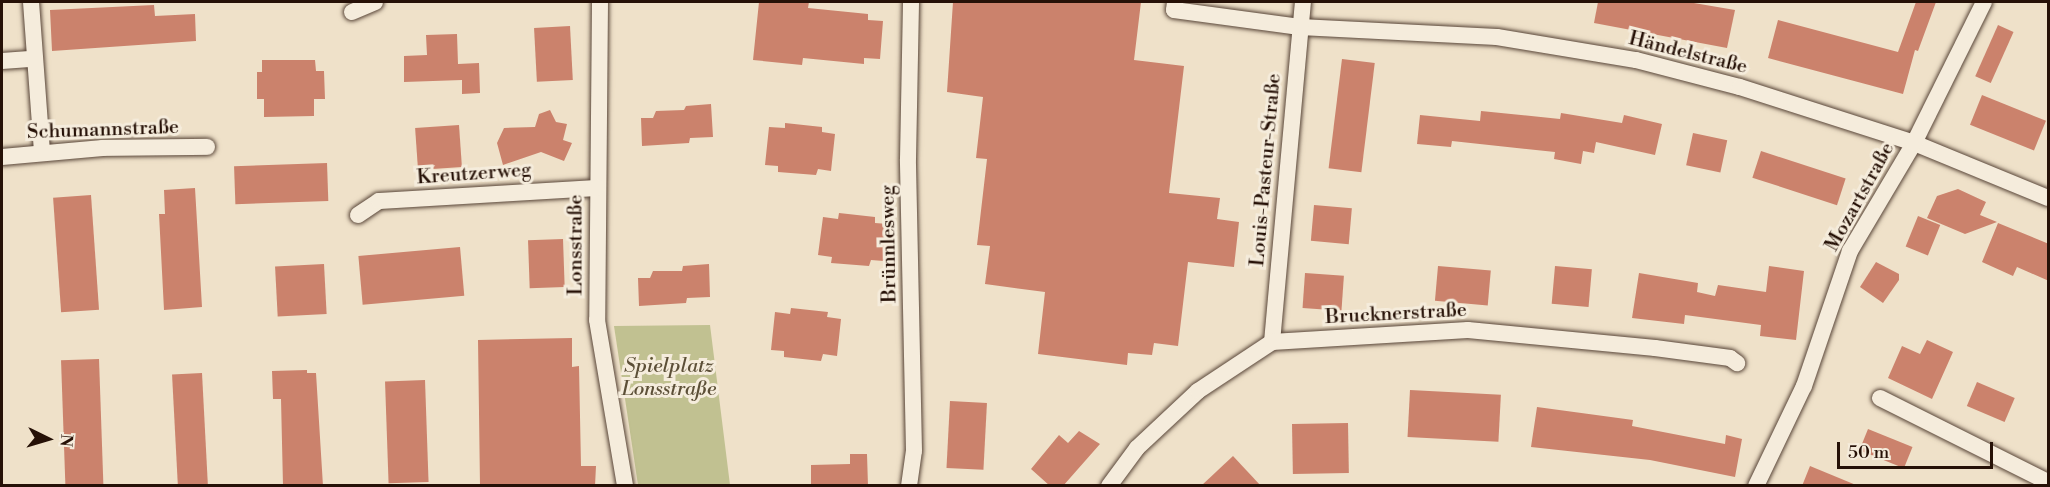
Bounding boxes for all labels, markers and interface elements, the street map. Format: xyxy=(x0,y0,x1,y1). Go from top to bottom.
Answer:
street label: Händelstraße xyxy=(1626,27,1750,79)
street label: Louis-Pasteur-Straße xyxy=(1246,72,1286,268)
street label: Schumannstraße xyxy=(27,115,179,145)
street label: Mozartstraße xyxy=(1820,138,1900,256)
street label: Kreutzerweg xyxy=(416,158,532,190)
street label: Brünnlesweg xyxy=(876,185,902,303)
street label: Lonsstraße xyxy=(564,194,588,296)
street label: Brucknerstraße xyxy=(1325,298,1467,330)
park label: Spielplatz Lonsstraße xyxy=(622,354,716,401)
north arrow xyxy=(18,409,78,469)
scale bar xyxy=(1840,430,1996,468)
text: N xyxy=(55,433,76,448)
text: 50 m xyxy=(1848,441,1889,464)

